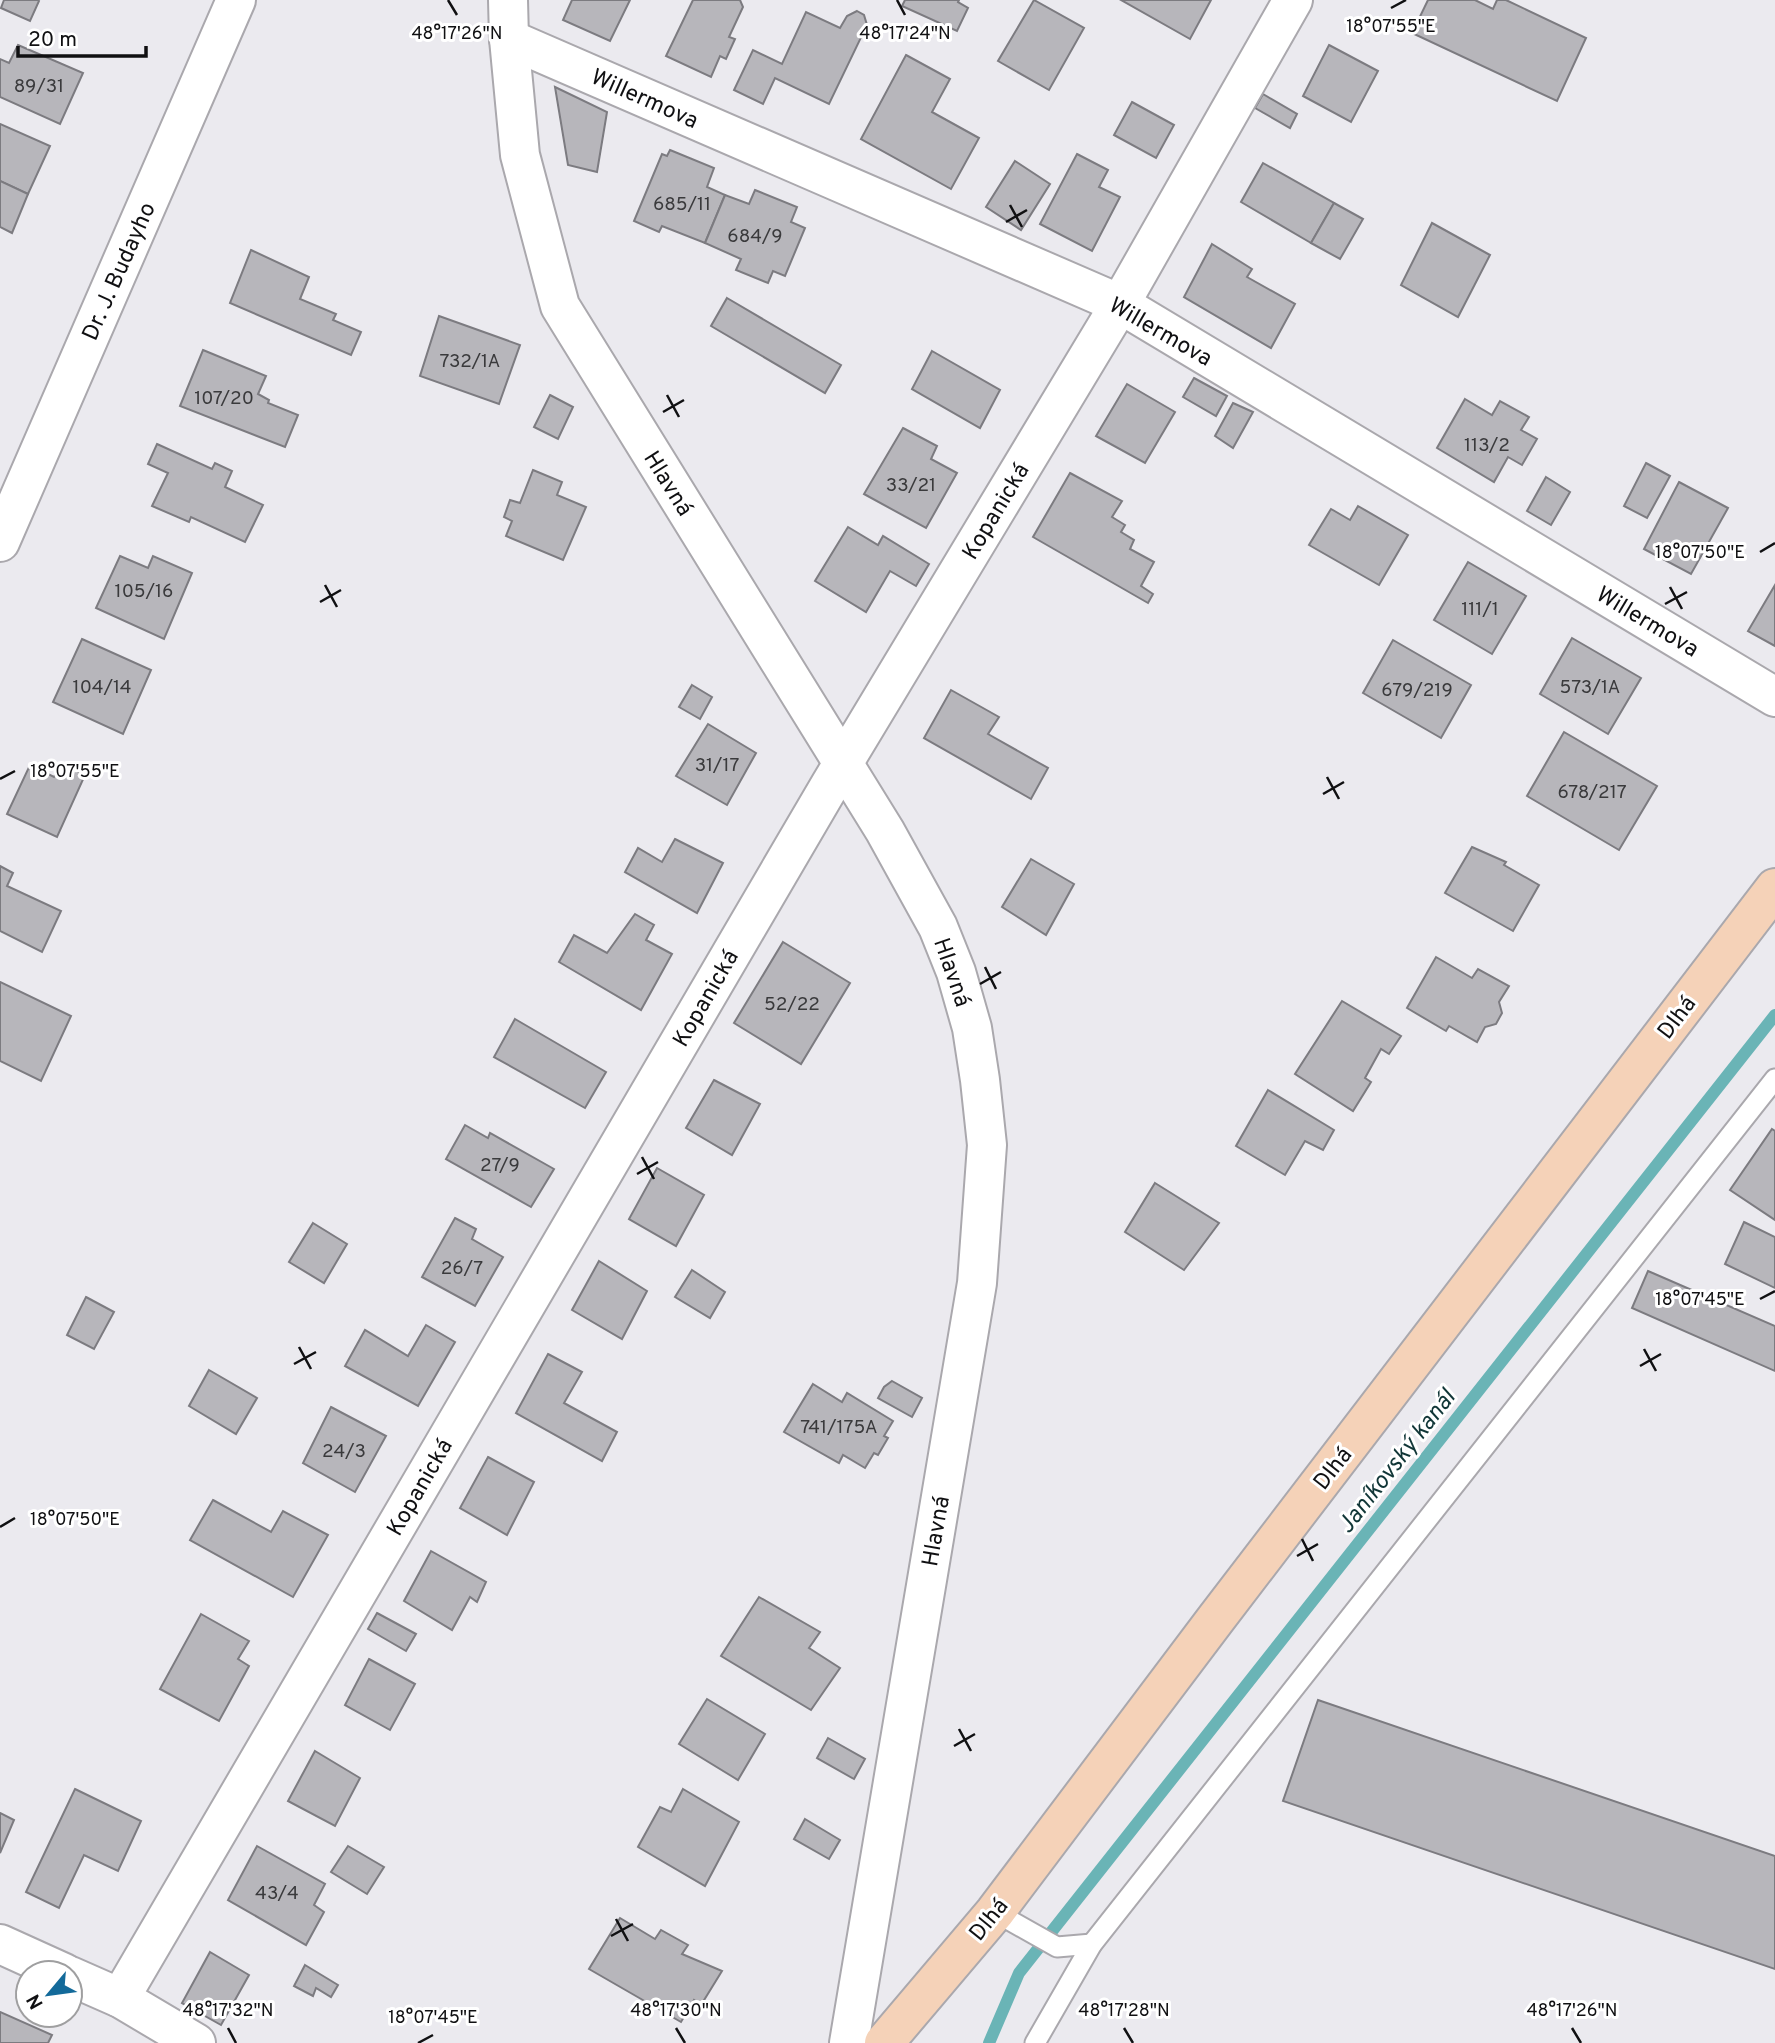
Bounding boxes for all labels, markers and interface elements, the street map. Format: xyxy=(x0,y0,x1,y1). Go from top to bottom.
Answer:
scale bar xyxy=(18,14,145,58)
text: 18°07'55"E xyxy=(1346,16,1436,39)
text: 48°17'26"N xyxy=(411,23,503,46)
text: 48°17'24"N xyxy=(859,23,951,46)
text: 20 m xyxy=(28,27,77,54)
street label: Willermova xyxy=(586,64,702,137)
house number: 89/31 xyxy=(14,75,64,99)
house number: 685/11 xyxy=(653,193,711,217)
street label: Dr. J. Budayho xyxy=(77,198,164,346)
house number: 684/9 xyxy=(727,225,783,249)
street label: Willermova xyxy=(1103,292,1217,374)
house number: 732/1A xyxy=(439,350,501,374)
house number: 107/20 xyxy=(194,387,254,411)
house number: 113/2 xyxy=(1464,434,1510,458)
street label: Hlavná xyxy=(636,446,698,522)
street label: Kopanická xyxy=(957,459,1037,566)
house number: 33/21 xyxy=(886,474,936,498)
text: 18°07'50"E xyxy=(1655,542,1745,565)
house number: 105/16 xyxy=(115,580,173,604)
street label: Willermova xyxy=(1590,581,1703,665)
house number: 111/1 xyxy=(1461,598,1499,622)
house number: 104/14 xyxy=(73,676,131,700)
house number: 573/1A xyxy=(1560,676,1620,700)
house number: 679/219 xyxy=(1381,679,1453,703)
house number: 31/17 xyxy=(695,754,739,778)
text: 18°07'55"E xyxy=(30,761,120,784)
house number: 678/217 xyxy=(1557,781,1627,805)
street label: Hlavná xyxy=(925,934,976,1011)
street label: Kopanická xyxy=(668,945,747,1053)
street label: Dlhá xyxy=(1652,991,1704,1046)
house number: 52/22 xyxy=(764,993,820,1017)
house number: 27/9 xyxy=(480,1154,520,1178)
house number: 26/7 xyxy=(441,1257,483,1281)
text: 18°07'45"E xyxy=(1655,1289,1745,1312)
water label: Janíkovský kanál xyxy=(1332,1383,1464,1540)
house number: 741/175A xyxy=(800,1416,878,1440)
street label: Kopanická xyxy=(382,1434,461,1542)
house number: 24/3 xyxy=(322,1440,366,1464)
street label: Dlhá xyxy=(1308,1442,1360,1497)
street label: Hlavná xyxy=(917,1494,958,1569)
text: 18°07'50"E xyxy=(30,1509,120,1532)
house number: 43/4 xyxy=(255,1882,299,1906)
street label: Dlhá xyxy=(964,1893,1016,1948)
north arrow xyxy=(14,1959,84,2029)
text: N xyxy=(22,1989,50,2013)
text: 48°17'32"N xyxy=(183,2000,273,2023)
text: 48°17'30"N xyxy=(630,2000,722,2023)
text: 48°17'28"N xyxy=(1078,2000,1170,2023)
text: 48°17'26"N xyxy=(1526,2000,1618,2023)
text: 18°07'45"E xyxy=(388,2007,478,2030)

